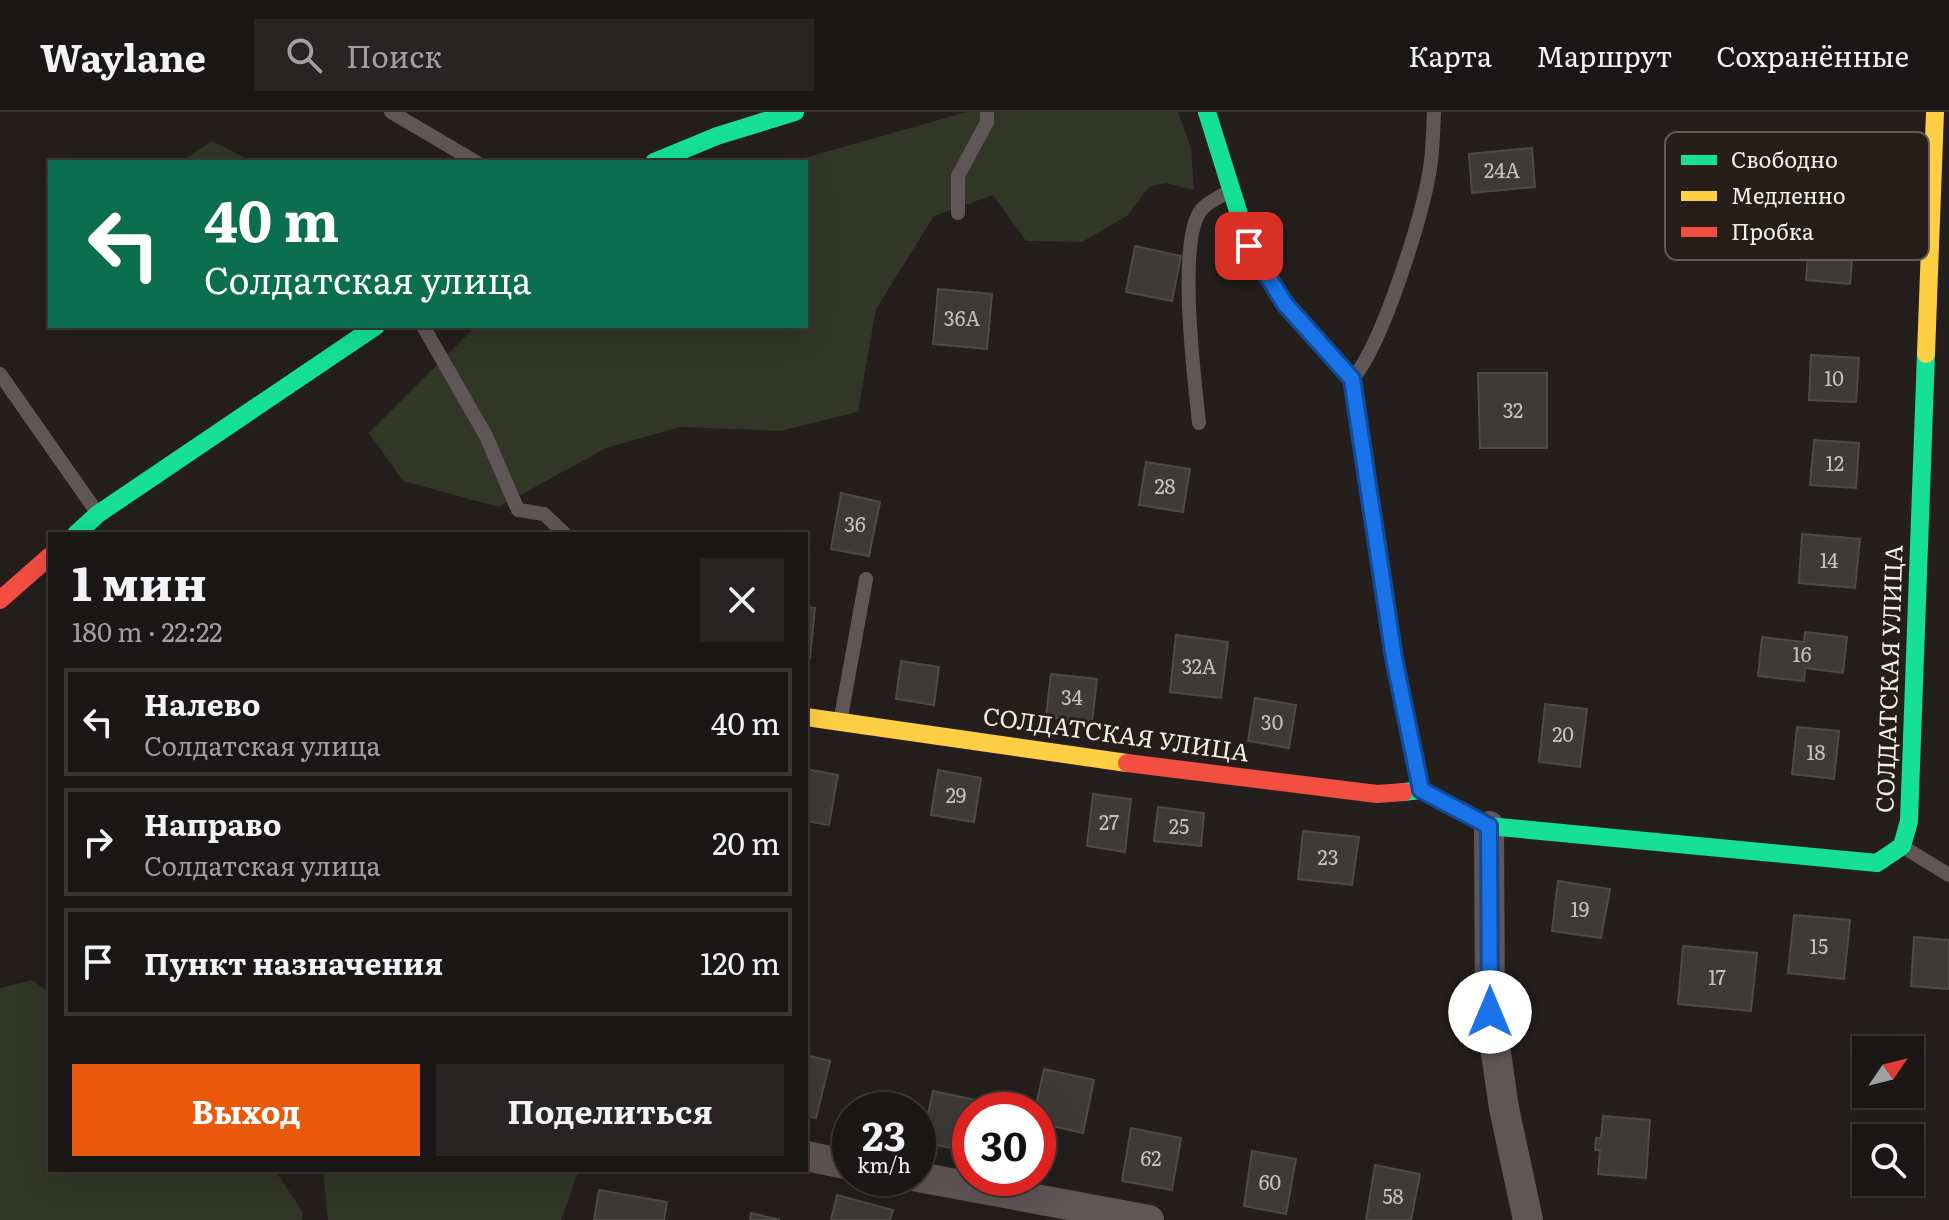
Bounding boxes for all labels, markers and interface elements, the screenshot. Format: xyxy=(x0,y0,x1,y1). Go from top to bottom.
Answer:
search box xyxy=(254,19,814,91)
text: Waylane xyxy=(40,27,206,84)
icon: search xyxy=(282,33,326,77)
text: Поиск xyxy=(346,33,442,77)
text: Карта xyxy=(1408,34,1492,76)
text: Маршрут xyxy=(1536,34,1672,76)
text: Сохранённые xyxy=(1716,34,1909,76)
legend xyxy=(1665,132,1929,260)
text: Свободно xyxy=(1731,142,1838,175)
house number: 24А xyxy=(1484,154,1520,184)
text: 40 m xyxy=(204,176,339,259)
text: Медленно xyxy=(1731,178,1846,211)
icon: left xyxy=(72,192,176,296)
pin xyxy=(1215,212,1283,280)
text: Пробка xyxy=(1731,214,1814,247)
icon: arrive xyxy=(1227,224,1271,268)
text: Солдатская улица xyxy=(204,252,531,305)
house number: 36А xyxy=(944,302,980,332)
house number: 10 xyxy=(1824,362,1844,392)
house number: 32 xyxy=(1503,394,1523,424)
house number: 12 xyxy=(1826,447,1844,477)
house number: 28 xyxy=(1154,470,1176,500)
house number: 36 xyxy=(844,508,866,538)
house number: 14 xyxy=(1820,544,1838,574)
street label: СОЛДАТСКАЯ УЛИЦА xyxy=(1865,544,1910,814)
text: 1 мин xyxy=(72,545,207,616)
button: close xyxy=(700,558,784,642)
text: 180 m · 22:22 xyxy=(72,611,223,650)
house number: 16 xyxy=(1793,638,1812,668)
house number: 32А xyxy=(1181,650,1217,680)
text: Налево xyxy=(144,681,260,725)
house number: 34 xyxy=(1061,681,1083,711)
street label: СОЛДАТСКАЯ УЛИЦА xyxy=(981,697,1252,769)
icon: left xyxy=(76,700,120,744)
text: 40 m xyxy=(711,700,780,744)
house number: 30 xyxy=(1261,706,1283,736)
house number: 20 xyxy=(1552,718,1574,748)
text: Солдатская улица xyxy=(144,725,380,764)
house number: 18 xyxy=(1806,736,1826,766)
house number: 29 xyxy=(946,779,966,809)
text: Направо xyxy=(144,801,282,845)
house number: 27 xyxy=(1099,806,1119,836)
house number: 25 xyxy=(1169,810,1189,840)
icon: right xyxy=(76,820,120,864)
text: 20 m xyxy=(712,820,780,864)
house number: 23 xyxy=(1318,841,1338,871)
text: Солдатская улица xyxy=(144,845,380,884)
house number: 19 xyxy=(1571,893,1589,923)
house number: 15 xyxy=(1810,930,1828,960)
icon: arrive xyxy=(76,940,120,984)
text: Пункт назначения xyxy=(144,940,443,984)
text: 120 m xyxy=(700,940,780,984)
house number: 17 xyxy=(1708,961,1726,991)
position arrow xyxy=(1448,970,1532,1054)
north arrow xyxy=(1852,1036,1924,1108)
map controls xyxy=(1852,1036,1924,1196)
button: Выход xyxy=(72,1064,420,1156)
button: Поделиться xyxy=(436,1064,784,1156)
speed limit sign: 30 xyxy=(952,1092,1056,1196)
text: 23 xyxy=(862,1104,906,1163)
button: search xyxy=(1852,1124,1924,1196)
house number: 62 xyxy=(1141,1142,1161,1172)
text: km/h xyxy=(857,1149,911,1179)
house number: 60 xyxy=(1259,1166,1281,1196)
house number: 58 xyxy=(1382,1180,1404,1210)

